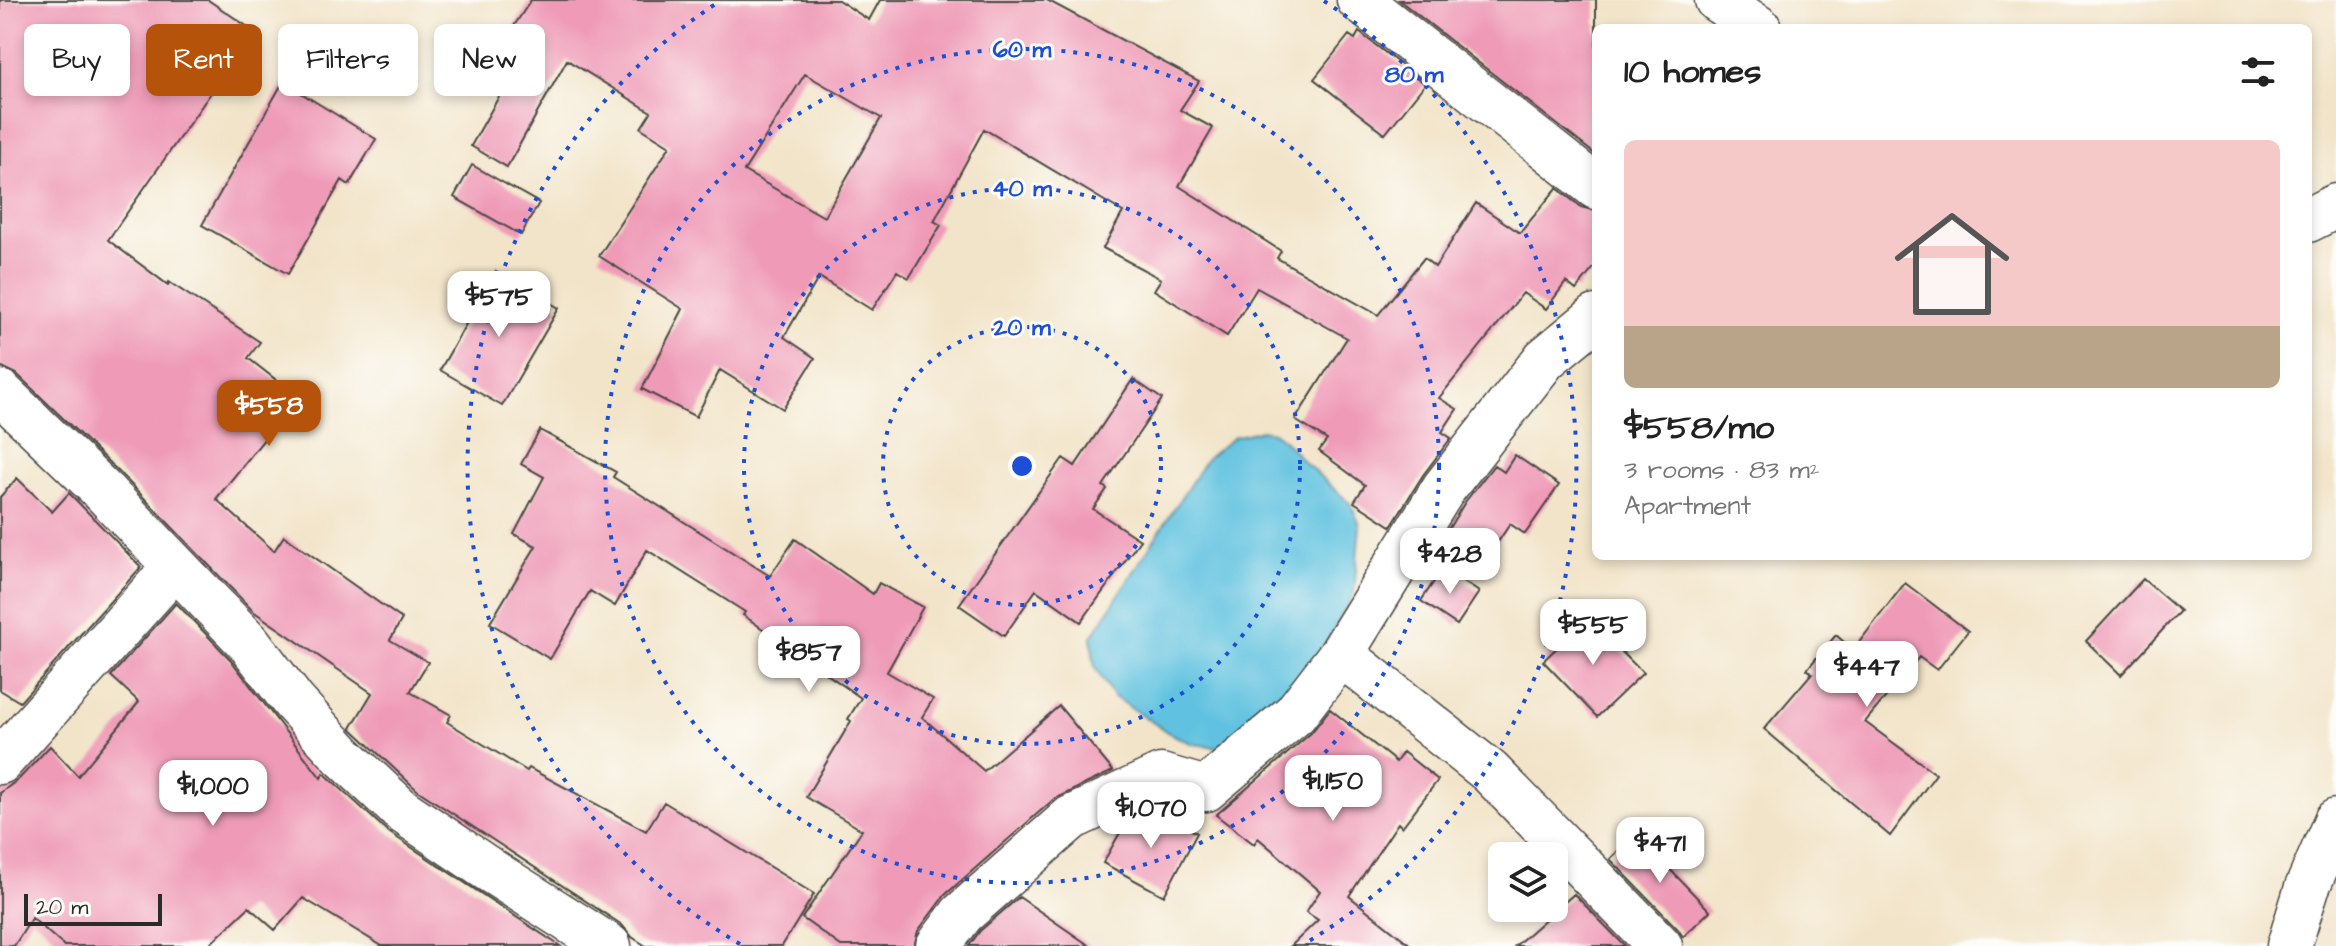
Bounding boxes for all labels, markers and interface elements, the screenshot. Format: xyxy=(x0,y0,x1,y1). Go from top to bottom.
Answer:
chip: Buy xyxy=(24,24,130,96)
chip: Rent xyxy=(146,24,262,96)
chip: Filters xyxy=(278,24,418,96)
chip: New xyxy=(434,24,545,96)
text: 60 m xyxy=(993,33,1052,67)
text: 10 homes xyxy=(1624,48,1761,96)
icon: filters xyxy=(2236,50,2280,94)
text: 80 m xyxy=(1385,58,1444,92)
text: 40 m xyxy=(992,172,1052,206)
icon: home xyxy=(1880,192,2024,336)
pin: $575 xyxy=(452,271,546,339)
text: $575 xyxy=(465,279,533,315)
text: 20 m xyxy=(992,311,1051,345)
pin: $558 xyxy=(222,380,316,448)
text: $558 xyxy=(235,388,303,424)
text: $558/mo xyxy=(1624,404,1774,452)
centre of rings xyxy=(1008,452,1036,480)
text: 3 rooms · 83 m² xyxy=(1624,452,1819,488)
text: Apartment xyxy=(1624,488,1751,524)
pin: $428 xyxy=(1403,528,1497,596)
text: $428 xyxy=(1418,536,1482,572)
pin: $555 xyxy=(1546,599,1640,667)
text: $555 xyxy=(1558,607,1628,643)
pin: $857 xyxy=(762,626,856,694)
text: $857 xyxy=(776,634,842,670)
pin: $447 xyxy=(1820,641,1914,709)
text: $447 xyxy=(1834,649,1900,685)
pin: $1,150 xyxy=(1268,755,1398,823)
pin: $1,000 xyxy=(148,760,278,828)
text: $1,150 xyxy=(1303,763,1363,799)
text: $1,000 xyxy=(177,768,249,804)
pin: $1,070 xyxy=(1086,782,1216,850)
text: $1,070 xyxy=(1115,790,1187,826)
pin: $471 xyxy=(1613,817,1707,885)
text: $471 xyxy=(1634,825,1686,861)
map controls xyxy=(1488,842,1568,922)
button: layers xyxy=(1488,842,1568,922)
scale bar xyxy=(24,890,162,926)
text: 20 m xyxy=(36,892,88,923)

